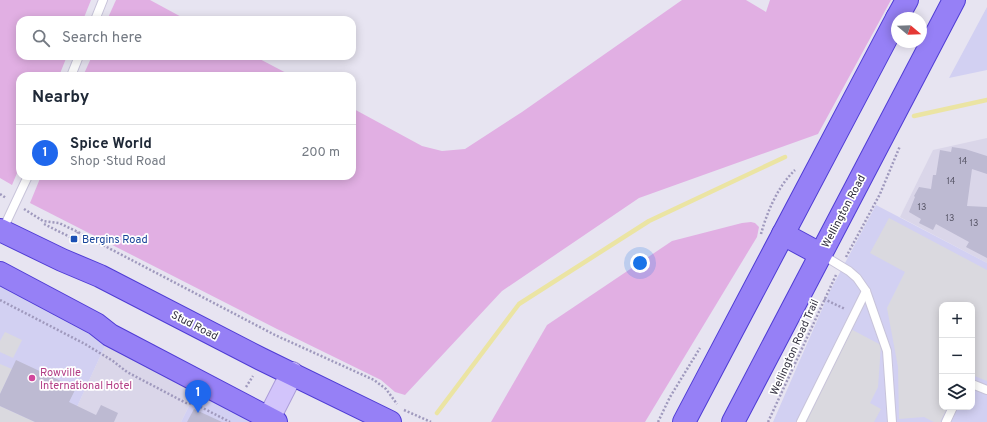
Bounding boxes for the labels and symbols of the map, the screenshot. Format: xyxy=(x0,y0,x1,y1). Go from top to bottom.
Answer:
north arrow xyxy=(891,12,927,48)
house number: 14 xyxy=(959,156,968,167)
street label: Wellington Road xyxy=(819,173,869,250)
house number: 14 xyxy=(947,176,956,187)
house number: 13 xyxy=(918,202,926,213)
house number: 13 xyxy=(946,213,954,224)
house number: 13 xyxy=(970,218,978,229)
place label: Bergins Road xyxy=(82,233,148,247)
marker: Bergins Road xyxy=(69,234,79,244)
your location xyxy=(630,253,650,273)
street label: Wellington Road Trail xyxy=(767,297,822,398)
street label: Stud Road xyxy=(169,308,220,344)
place label: Rowville International Hotel xyxy=(40,366,132,393)
marker: Rowville International Hotel xyxy=(27,373,37,383)
pin: 1 xyxy=(185,380,211,413)

